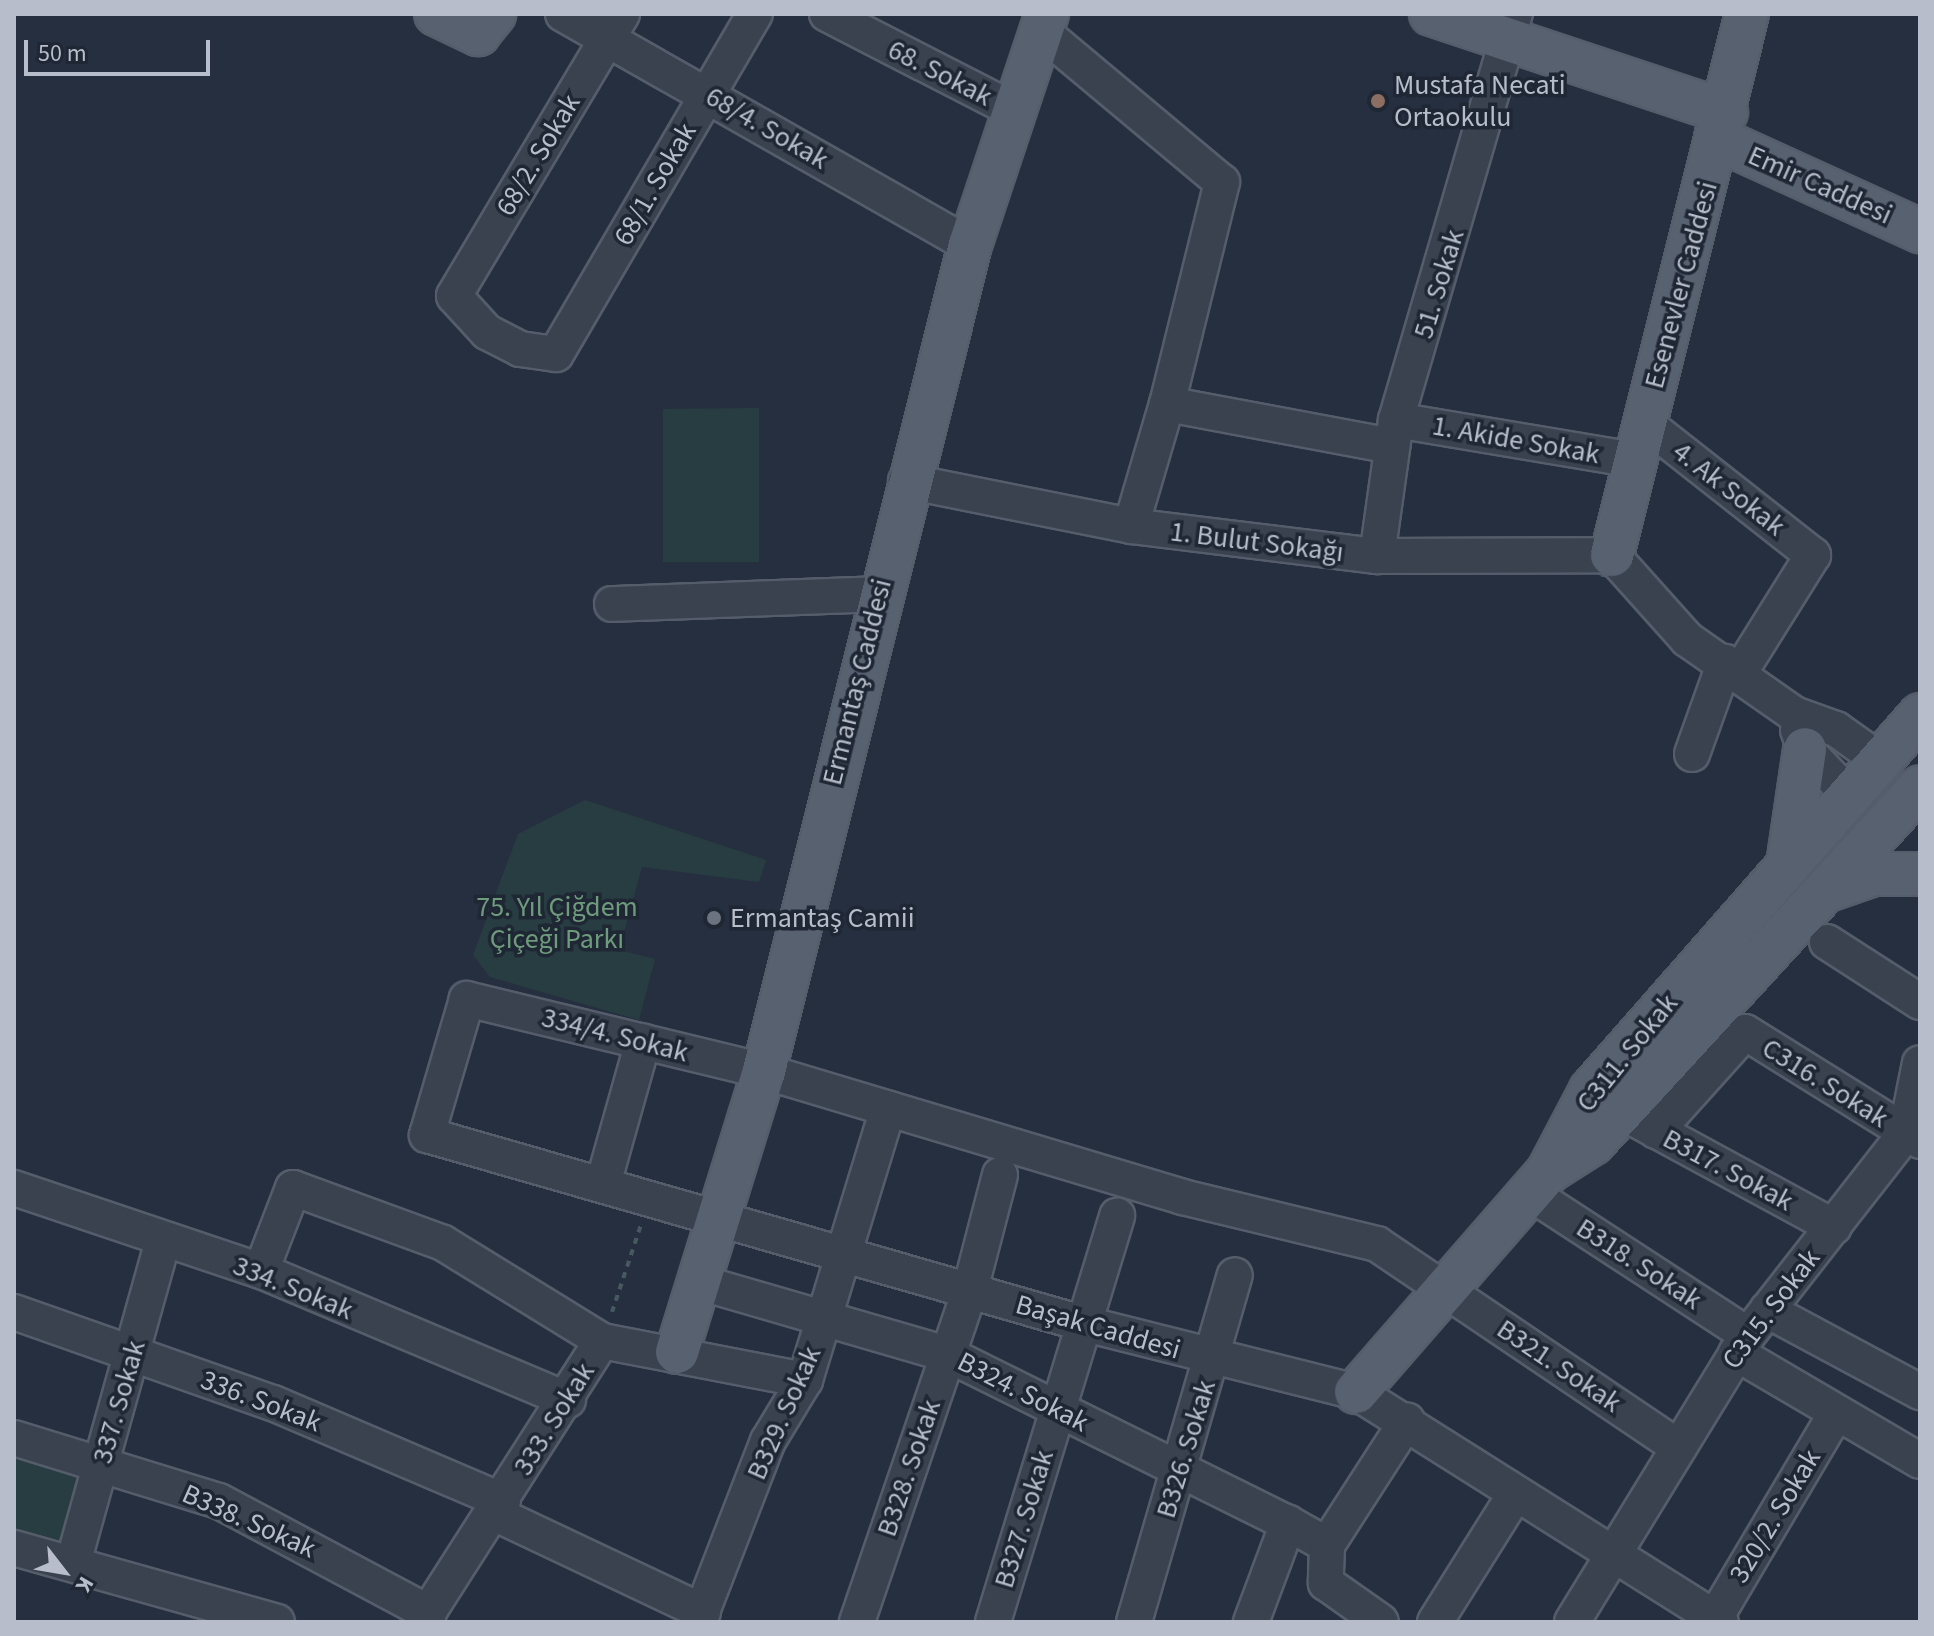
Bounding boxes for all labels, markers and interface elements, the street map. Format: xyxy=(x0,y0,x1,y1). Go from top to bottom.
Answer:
scale bar xyxy=(28,24,214,74)
street label: 68. Sokak xyxy=(882,33,998,113)
text: 50 m xyxy=(38,36,87,71)
place label: Mustafa Necati Ortaokulu xyxy=(1394,68,1566,134)
street label: 68/4. Sokak xyxy=(700,80,834,176)
street label: 68/2. Sokak xyxy=(489,88,587,222)
marker: Mustafa Necati Ortaokulu xyxy=(1369,92,1387,110)
street label: 68/1. Sokak xyxy=(607,117,703,251)
street label: Emir Caddesi xyxy=(1743,138,1897,232)
street label: Esenevler Caddesi xyxy=(1637,178,1725,392)
street label: 51. Sokak xyxy=(1407,225,1471,343)
street label: 1. Akide Sokak xyxy=(1430,409,1602,471)
street label: 4. Ak Sokak xyxy=(1666,435,1792,543)
street label: 1. Bulut Sokağı xyxy=(1168,515,1346,569)
street label: Ermantaş Caddesi xyxy=(815,576,899,788)
park label: 75. Yıl Çiğdem Çiçeği Parkı xyxy=(476,890,638,956)
place label: Ermantaş Camii xyxy=(730,901,915,935)
marker: Ermantaş Camii xyxy=(705,909,723,927)
street label: C311. Sokak xyxy=(1569,987,1685,1119)
street label: 334/4. Sokak xyxy=(538,1001,692,1069)
street label: C316. Sokak xyxy=(1756,1031,1894,1135)
street label: B317. Sokak xyxy=(1657,1122,1799,1218)
street label: B318. Sokak xyxy=(1570,1211,1708,1317)
street label: C315. Sokak xyxy=(1715,1242,1827,1376)
street label: 334. Sokak xyxy=(228,1249,358,1327)
street label: Başak Caddesi xyxy=(1012,1287,1184,1367)
street label: B321. Sokak xyxy=(1491,1312,1627,1420)
street label: 337. Sokak xyxy=(85,1337,153,1467)
street label: B329. Sokak xyxy=(740,1341,828,1485)
street label: B324. Sokak xyxy=(952,1345,1094,1439)
street label: 333. Sokak xyxy=(506,1357,602,1481)
street label: 336. Sokak xyxy=(196,1363,326,1439)
street label: B326. Sokak xyxy=(1149,1376,1223,1522)
street label: B328. Sokak xyxy=(870,1395,948,1541)
street label: 320/2. Sokak xyxy=(1722,1443,1828,1589)
street label: B327. Sokak xyxy=(987,1446,1061,1592)
street label: B338. Sokak xyxy=(177,1477,321,1565)
north arrow xyxy=(24,1532,104,1612)
text: K xyxy=(67,1570,102,1598)

